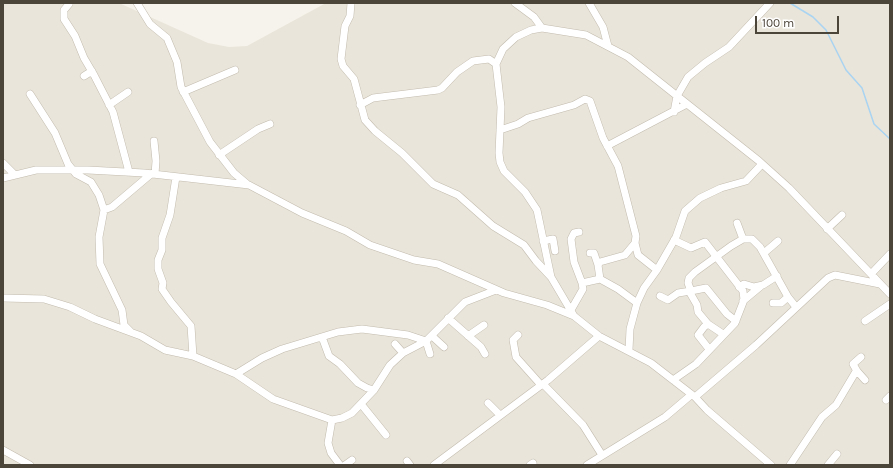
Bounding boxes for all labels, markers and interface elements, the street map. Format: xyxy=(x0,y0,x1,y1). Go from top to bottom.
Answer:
scale bar xyxy=(757,8,841,34)
text: 100 m xyxy=(762,16,794,30)

